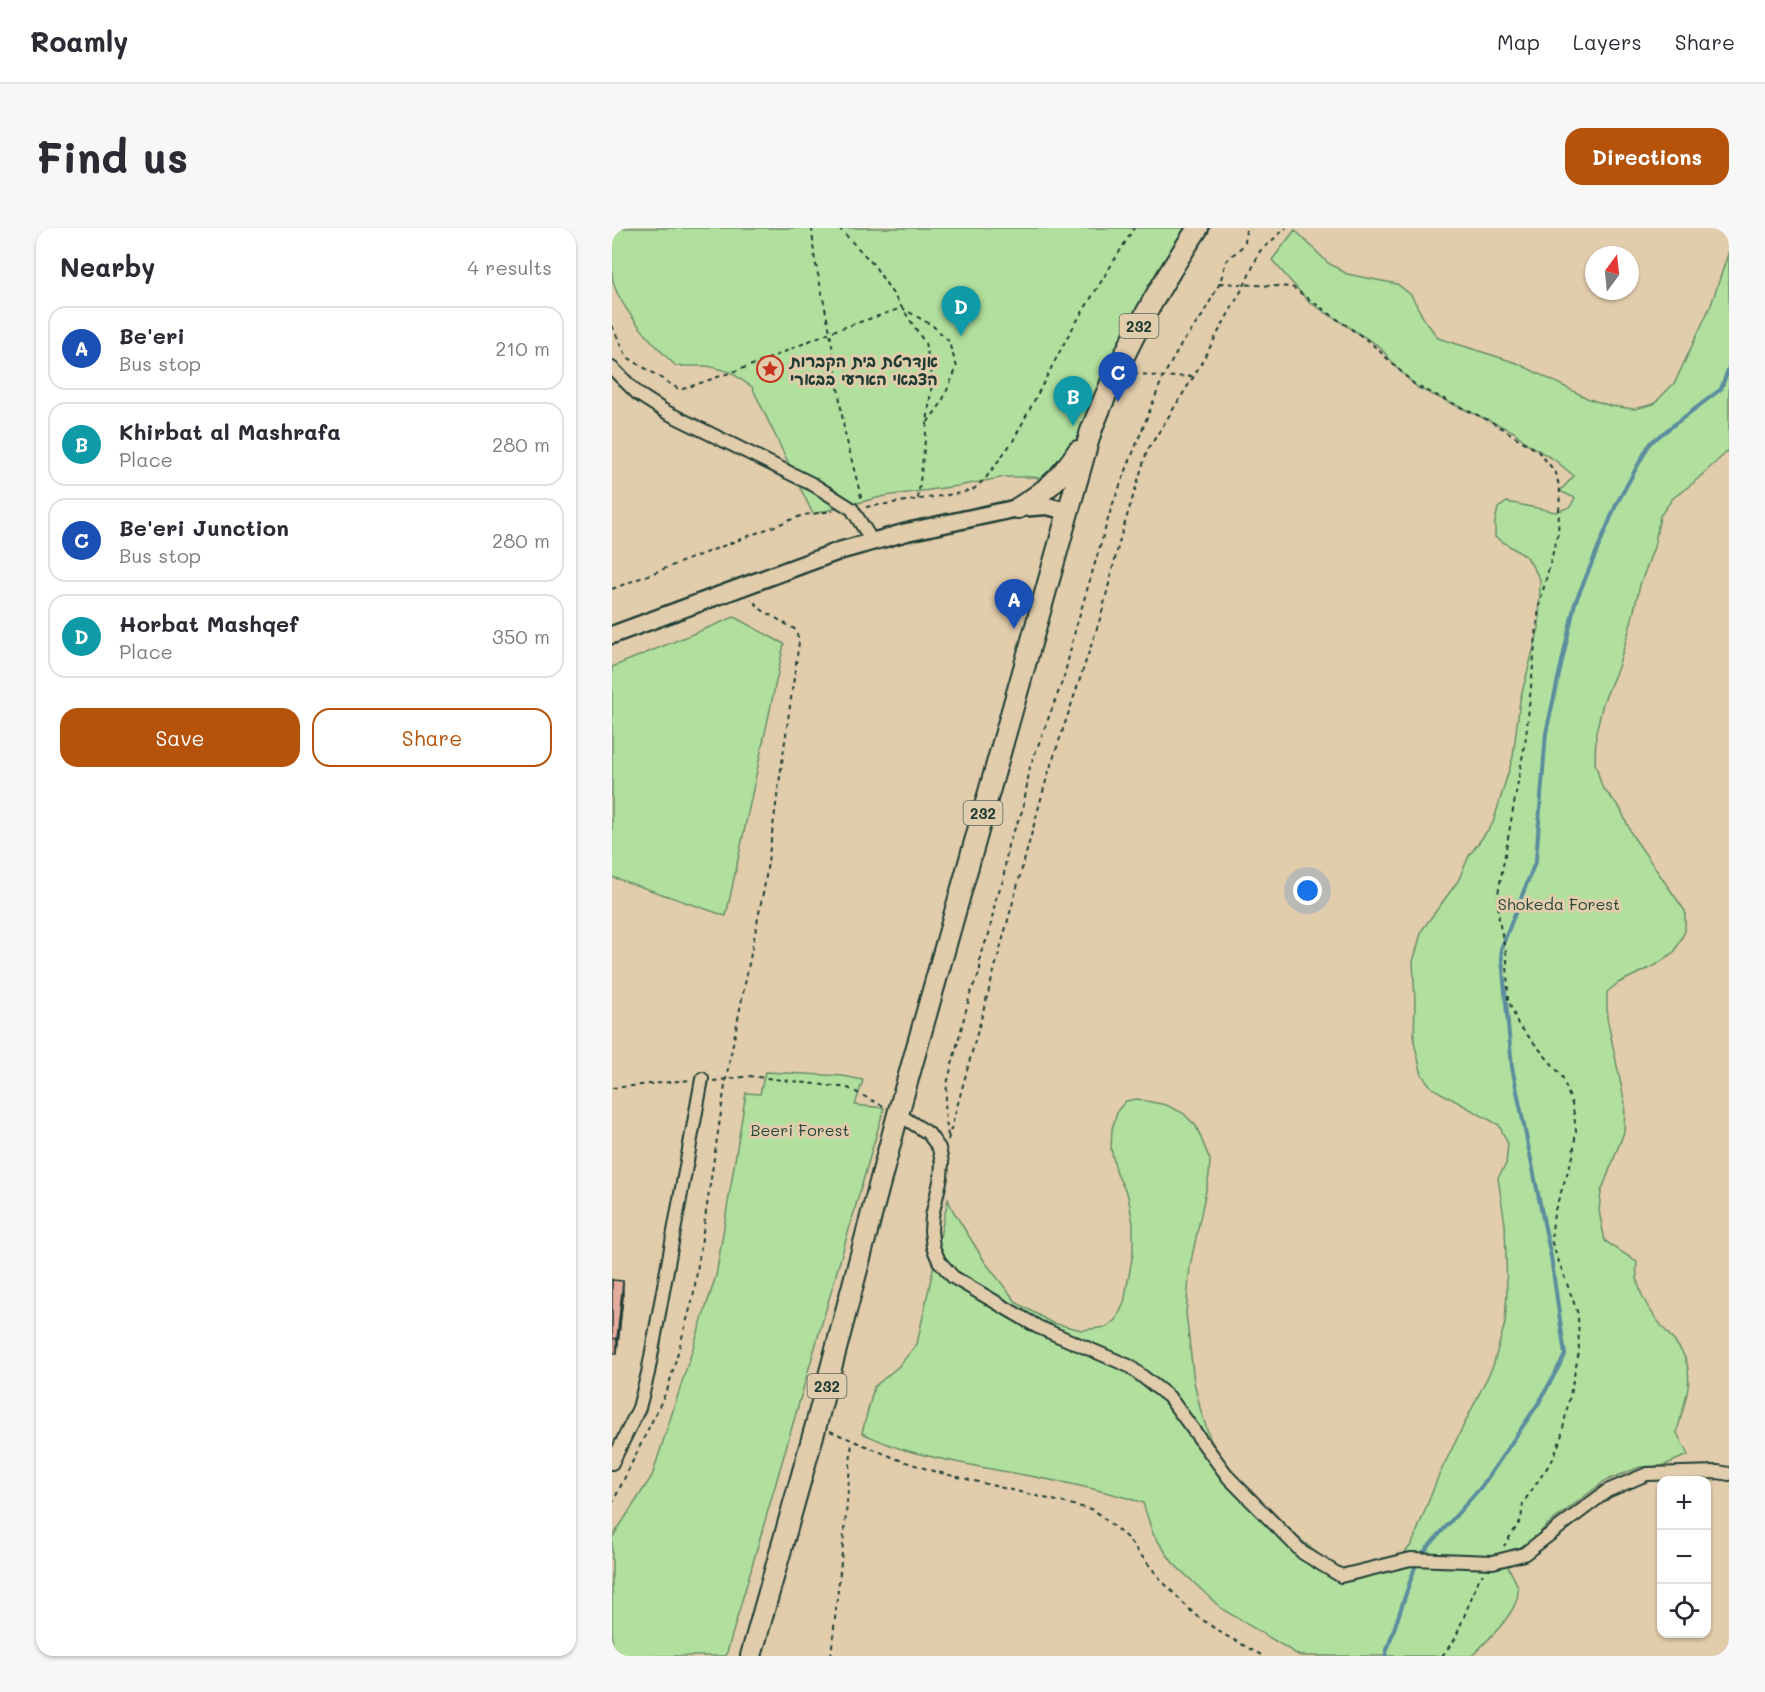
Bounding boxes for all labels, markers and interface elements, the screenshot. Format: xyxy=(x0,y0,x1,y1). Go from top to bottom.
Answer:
text: Roamly xyxy=(30,23,129,59)
text: Map xyxy=(1497,28,1540,55)
text: Layers xyxy=(1573,28,1642,55)
text: Share xyxy=(1675,28,1735,55)
button: Directions xyxy=(1565,128,1729,185)
text: Find us xyxy=(36,129,188,184)
north arrow xyxy=(1585,246,1639,300)
text: Nearby xyxy=(60,250,155,284)
text: 4 results xyxy=(467,254,552,280)
pin: D xyxy=(942,286,980,336)
road number: 232 xyxy=(1120,314,1158,338)
text: Be'eri xyxy=(119,321,185,350)
text: A xyxy=(75,335,88,361)
text: 210 m xyxy=(495,335,550,361)
text: Bus stop xyxy=(119,350,201,376)
place label: אנדרטת בית הקברות הצבאי הארעי בבארי xyxy=(788,350,938,389)
pin: C xyxy=(1098,352,1138,402)
place icon: אנדרטת בית הקברות הצבאי הארעי בבארי xyxy=(755,354,785,384)
pin: B xyxy=(1054,376,1092,426)
text: Khirbat al Mashrafa xyxy=(119,417,341,446)
text: B xyxy=(75,431,88,457)
text: 280 m xyxy=(492,431,550,457)
text: Place xyxy=(119,446,173,472)
text: Be'eri Junction xyxy=(119,513,289,542)
text: C xyxy=(74,527,89,553)
text: 280 m xyxy=(492,527,550,553)
text: Bus stop xyxy=(119,542,201,568)
pin: A xyxy=(994,580,1034,629)
text: Horbat Mashqef xyxy=(119,609,299,638)
text: D xyxy=(74,623,89,649)
text: 350 m xyxy=(492,623,550,649)
text: Place xyxy=(119,638,173,664)
button: Save xyxy=(60,708,300,767)
button: Share xyxy=(312,708,552,767)
road number: 232 xyxy=(964,801,1003,825)
your location xyxy=(1293,876,1322,905)
park label: Shokeda Forest xyxy=(1498,893,1620,914)
park label: Beeri Forest xyxy=(751,1119,849,1140)
road number: 232 xyxy=(808,1374,846,1398)
map controls xyxy=(1657,1476,1711,1638)
button: + xyxy=(1657,1476,1711,1530)
button: − xyxy=(1657,1530,1711,1584)
button: locate xyxy=(1657,1584,1711,1638)

